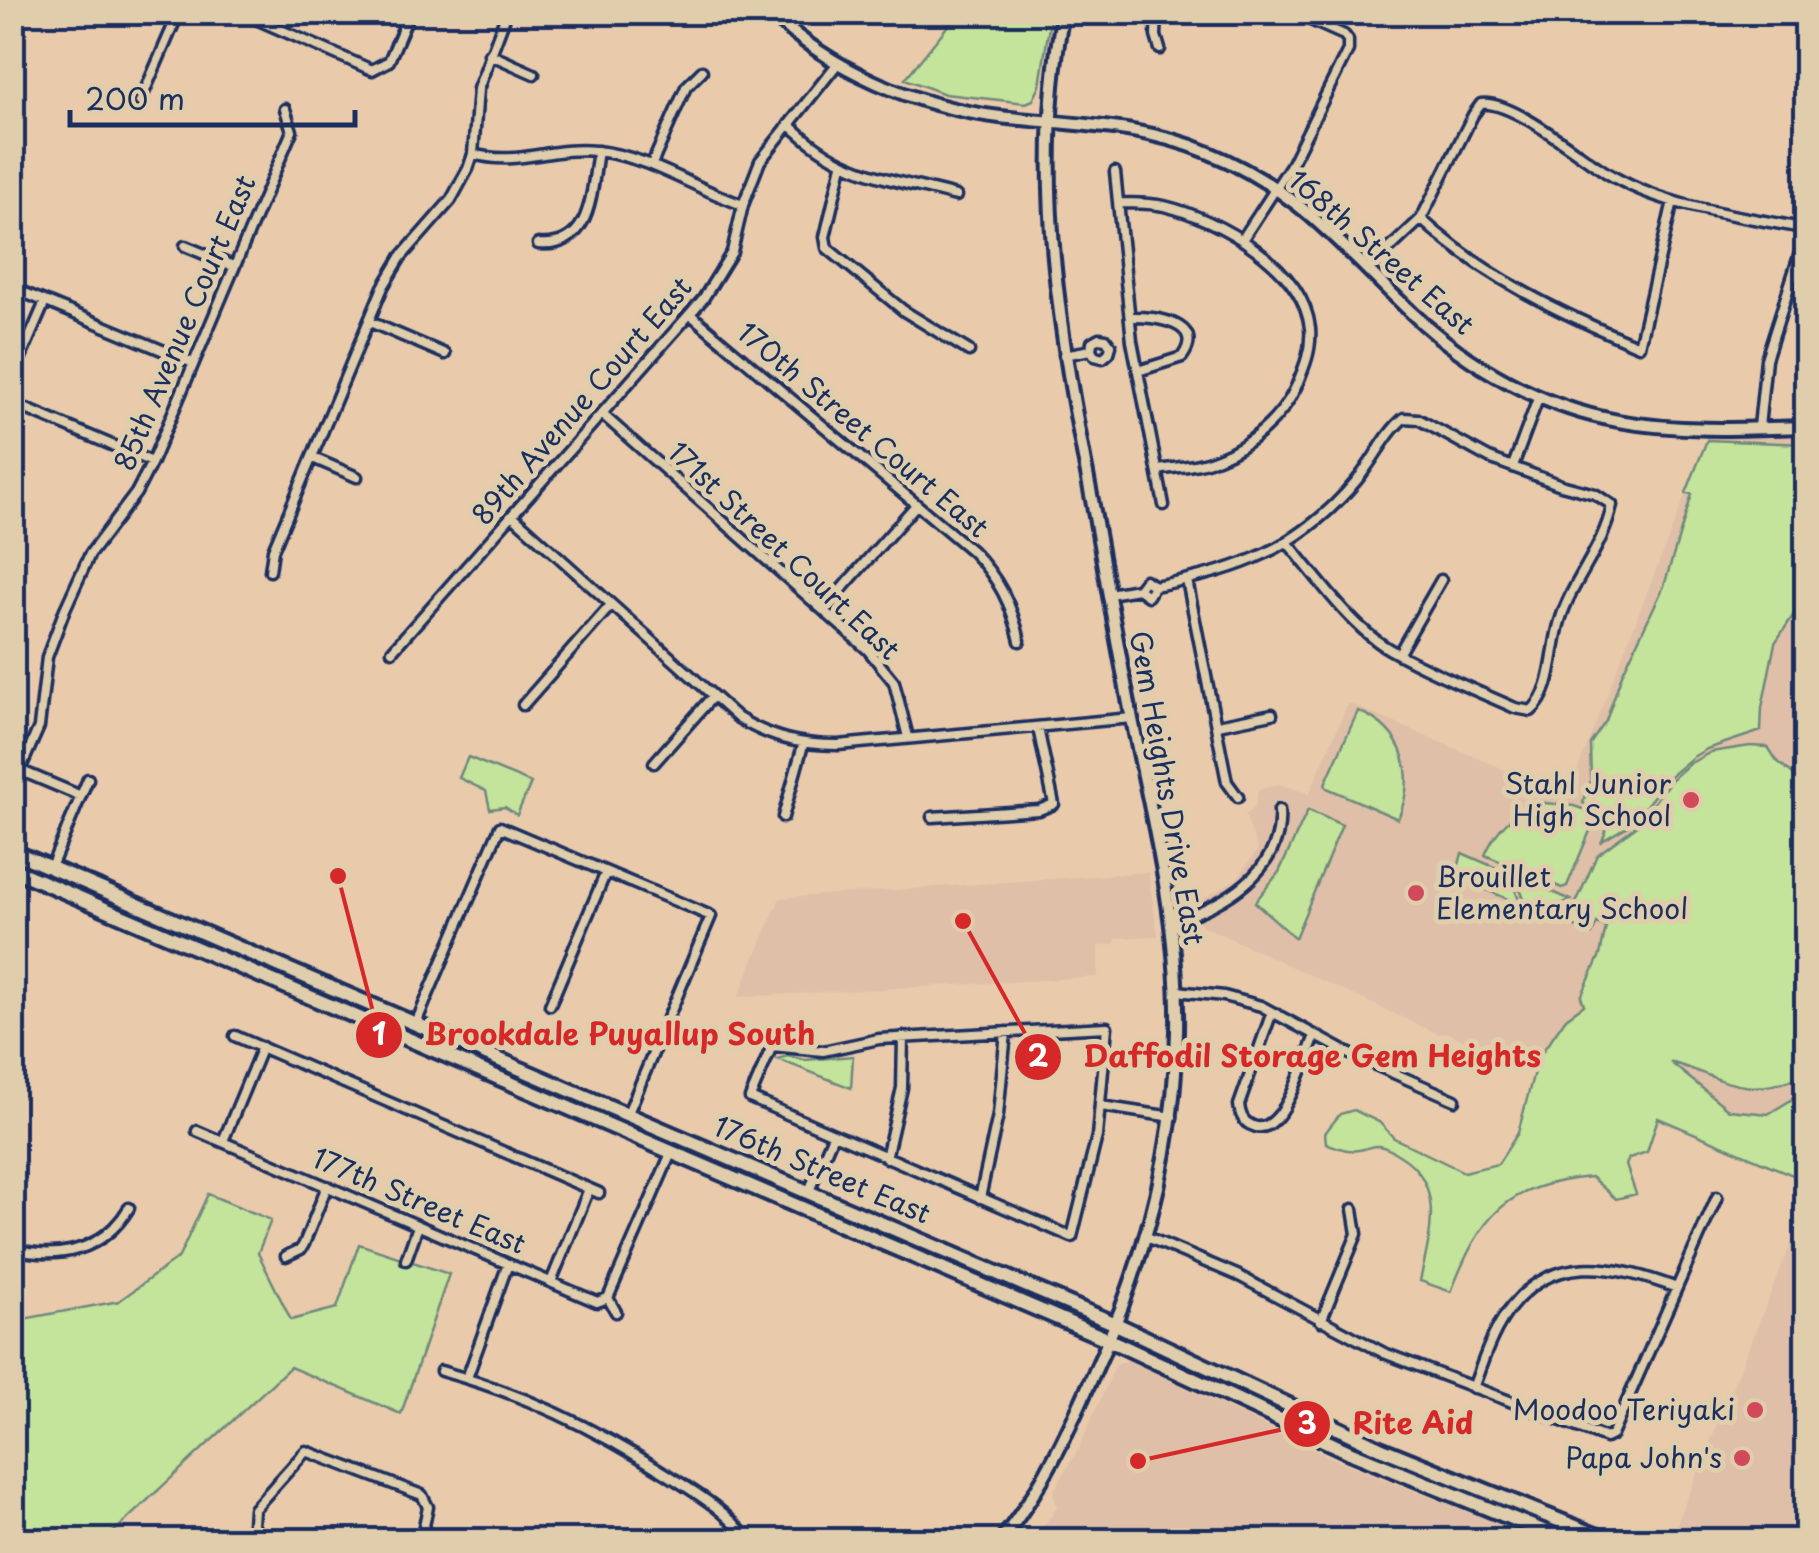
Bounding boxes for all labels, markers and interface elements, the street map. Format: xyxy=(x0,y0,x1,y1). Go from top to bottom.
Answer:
scale bar xyxy=(70,65,355,127)
text: 200 m xyxy=(85,75,185,120)
street label: 168th Street East xyxy=(1279,158,1485,344)
street label: 85th Avenue Court East xyxy=(102,168,265,477)
street label: 89th Avenue Court East xyxy=(461,266,701,534)
street label: 170th Street Court East xyxy=(729,311,999,547)
street label: 171st Street Court East xyxy=(659,431,911,669)
street label: Gem Heights Drive East xyxy=(1120,627,1217,948)
place label: Stahl Junior High School xyxy=(1504,761,1671,836)
marker: Stahl Junior High School xyxy=(1680,789,1702,811)
place label: Brouillet Elementary School xyxy=(1436,854,1688,929)
marker: Brouillet Elementary School xyxy=(1405,882,1427,904)
callout: Brookdale Puyallup South xyxy=(354,1005,837,1065)
text: 1 xyxy=(372,1010,386,1055)
text: Brookdale Puyallup South xyxy=(425,1010,815,1055)
callout: Daffodil Storage Gem Heights xyxy=(1013,1027,1562,1087)
text: 2 xyxy=(1027,1032,1049,1077)
text: Daffodil Storage Gem Heights xyxy=(1083,1032,1541,1077)
street label: 176th Street East xyxy=(707,1104,938,1234)
street label: 177th Street East xyxy=(306,1135,533,1264)
place label: Moodoo Teriyaki xyxy=(1513,1387,1735,1430)
callout: Rite Aid xyxy=(1282,1394,1494,1454)
text: 3 xyxy=(1297,1399,1317,1444)
text: Rite Aid xyxy=(1353,1399,1473,1444)
marker: Moodoo Teriyaki xyxy=(1744,1399,1766,1421)
place label: Papa John's xyxy=(1565,1435,1722,1478)
marker: Papa John's xyxy=(1731,1447,1753,1469)

